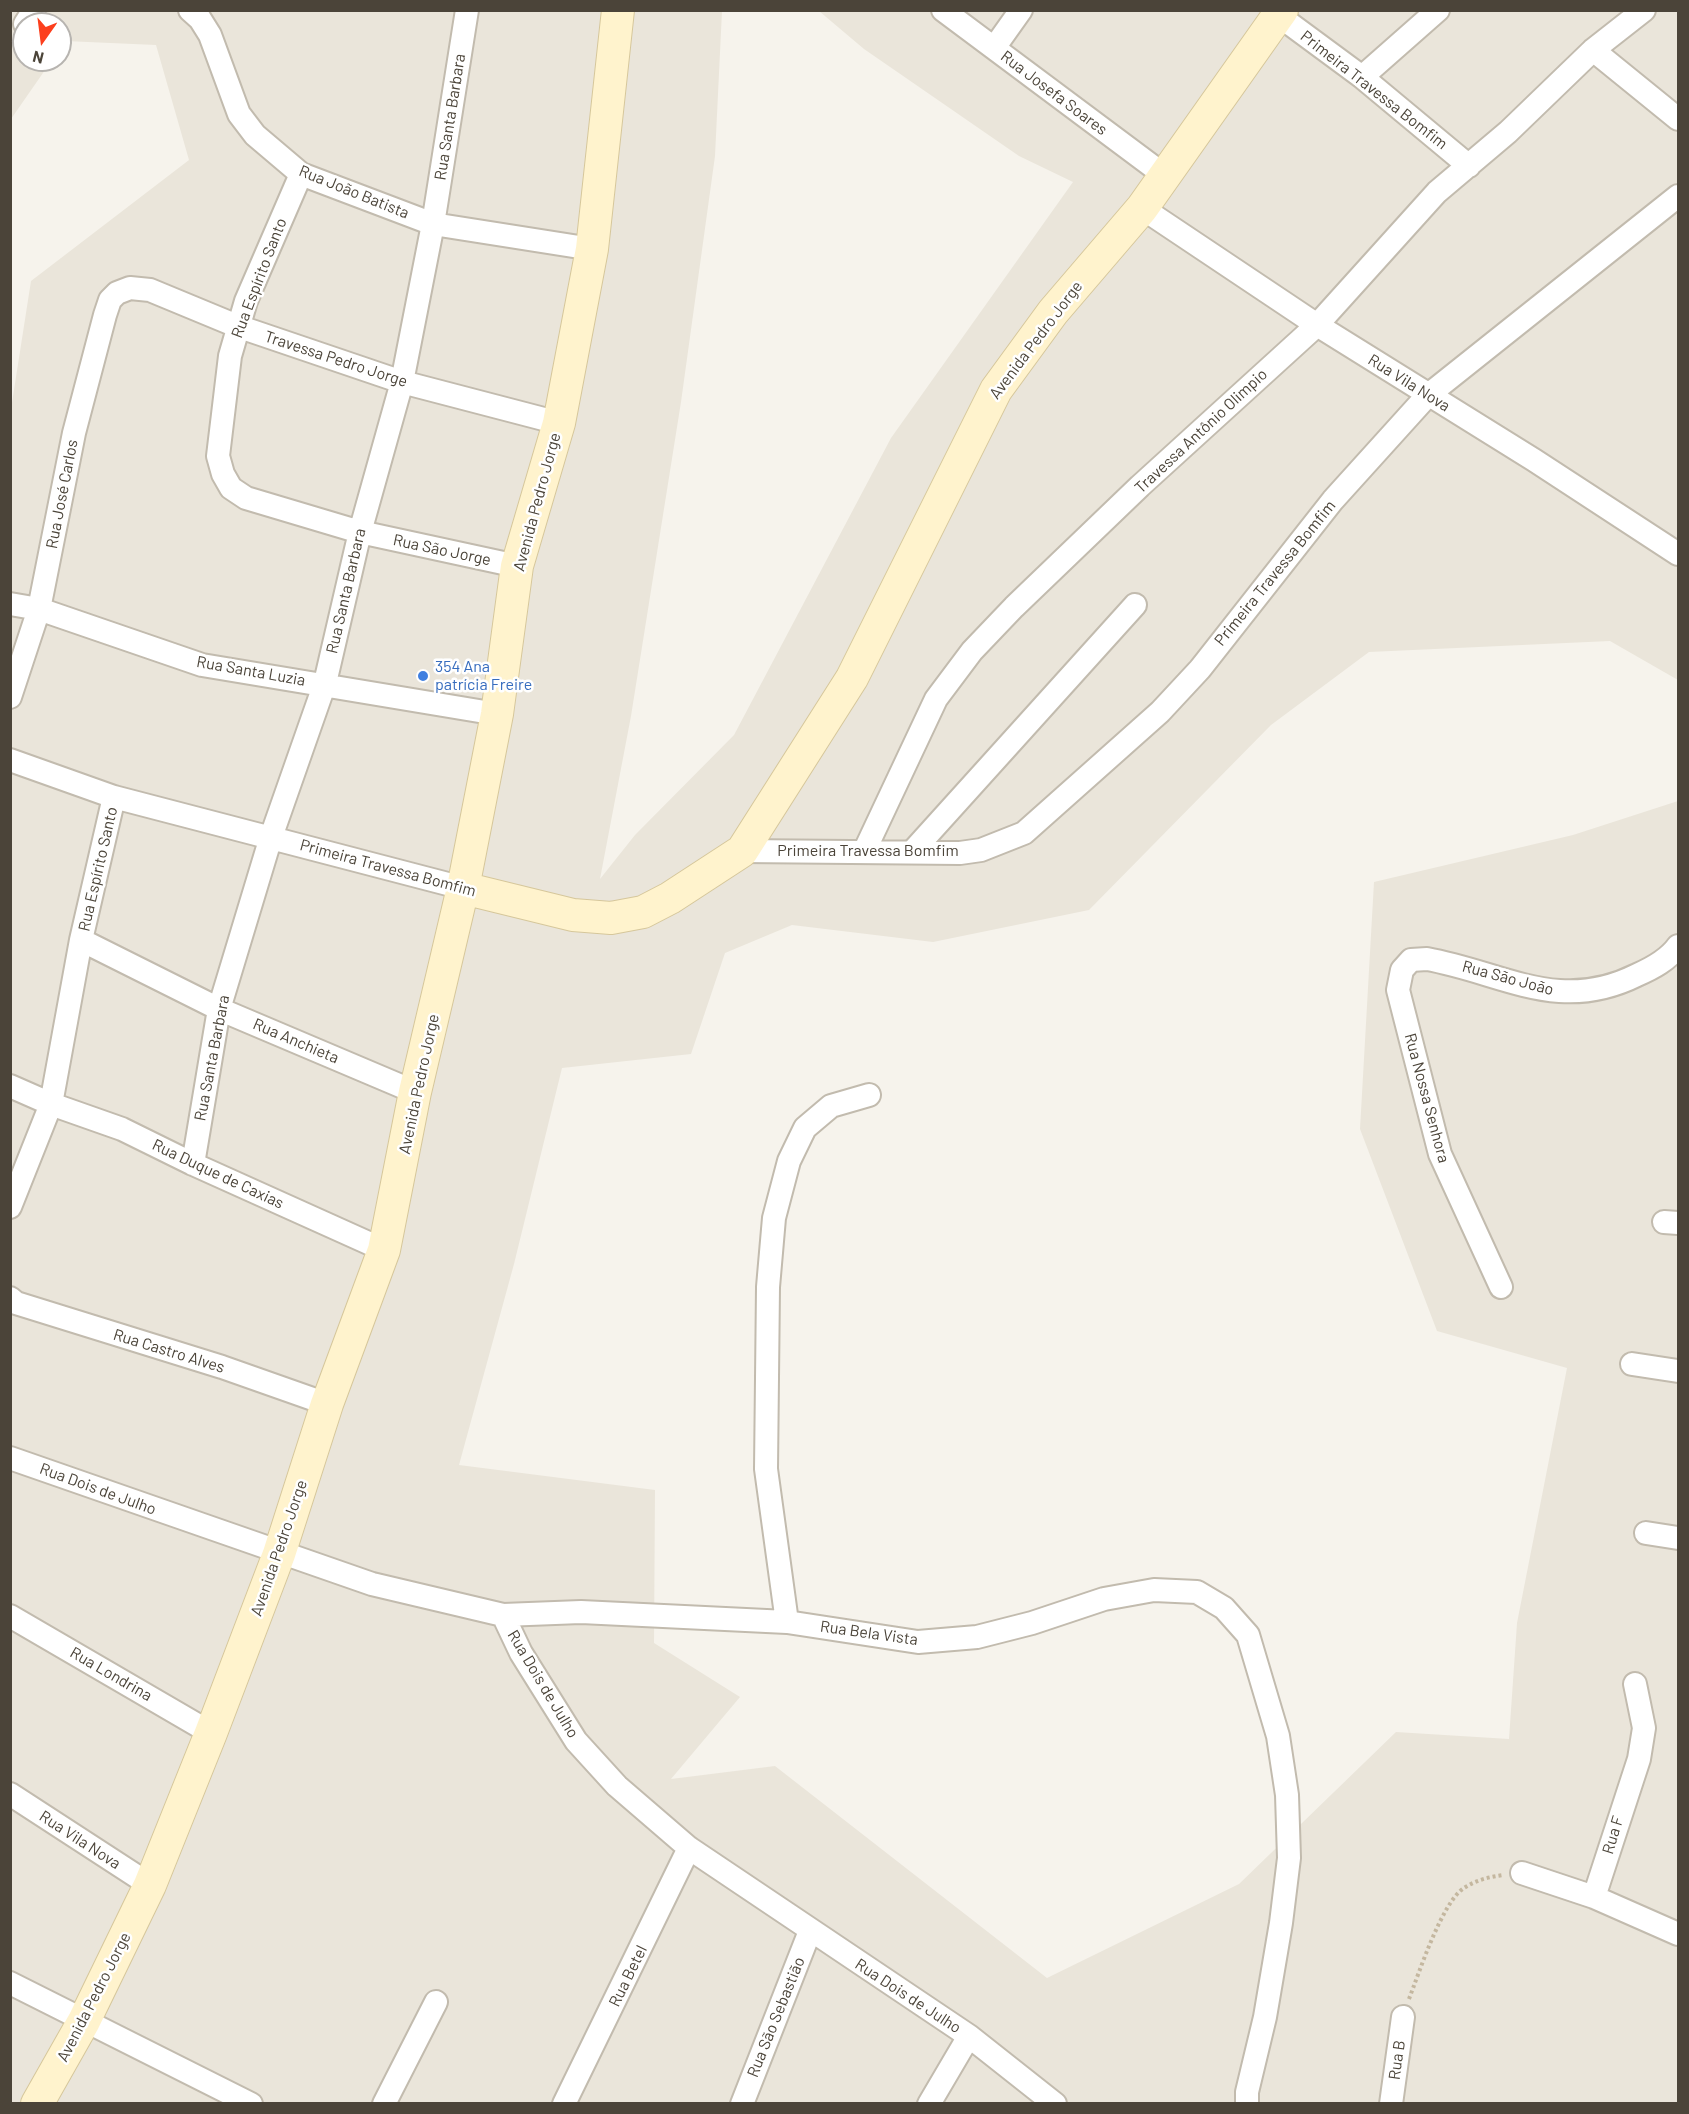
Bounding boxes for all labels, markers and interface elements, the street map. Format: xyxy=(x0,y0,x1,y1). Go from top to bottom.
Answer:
north arrow xyxy=(12,12,72,72)
street label: Primeira Travessa Bomfim xyxy=(1297,27,1451,153)
street label: Rua Josefa Soares xyxy=(997,47,1111,139)
text: N xyxy=(31,48,45,69)
street label: Rua Santa Barbara xyxy=(431,52,469,182)
street label: Rua João Batista xyxy=(296,161,412,223)
street label: Rua Espírito Santo xyxy=(227,215,291,341)
street label: Avenida Pedro Jorge xyxy=(985,277,1087,403)
street label: Travessa Pedro Jorge xyxy=(262,327,410,391)
street label: Rua Vila Nova xyxy=(1364,350,1454,416)
street label: Travessa Antônio Olimpio xyxy=(1131,365,1271,497)
street label: Avenida Pedro Jorge xyxy=(509,431,565,573)
street label: Rua José Carlos xyxy=(42,438,82,550)
street label: Primeira Travessa Bomfim xyxy=(1210,496,1340,650)
street label: Rua Santa Barbara xyxy=(322,527,370,655)
street label: Rua São Jorge xyxy=(391,530,493,570)
street label: Rua Santa Luzia xyxy=(195,652,307,690)
place label: 354 Ana patrícia Freire xyxy=(435,657,532,695)
marker: 354 Ana patrícia Freire xyxy=(416,669,430,683)
street label: Rua Espírito Santo xyxy=(74,805,122,933)
street label: Primeira Travessa Bomfim xyxy=(298,835,478,901)
street label: Primeira Travessa Bomfim xyxy=(777,841,959,861)
street label: Rua São João xyxy=(1460,957,1556,999)
street label: Rua Santa Barbara xyxy=(190,993,234,1123)
street label: Avenida Pedro Jorge xyxy=(395,1012,443,1156)
street label: Rua Anchieta xyxy=(250,1014,342,1068)
street label: Rua Nossa Senhora xyxy=(1400,1031,1454,1165)
street label: Rua Duque de Caxias xyxy=(149,1135,287,1213)
street label: Rua Castro Alves xyxy=(111,1325,227,1377)
street label: Rua Dois de Julho xyxy=(37,1459,159,1519)
street label: Avenida Pedro Jorge xyxy=(247,1477,311,1619)
street label: Rua Bela Vista xyxy=(819,1617,919,1649)
street label: Rua Dois de Julho xyxy=(503,1627,583,1741)
street label: Rua Londrina xyxy=(67,1643,155,1705)
street label: Rua Vila Nova xyxy=(36,1807,124,1873)
street label: Rua F xyxy=(1598,1814,1628,1856)
street label: Avenida Pedro Jorge xyxy=(53,1929,135,2065)
street label: Rua Betel xyxy=(605,1942,651,2010)
street label: Rua São Sebastião xyxy=(743,1954,809,2080)
street label: Rua Dois de Julho xyxy=(851,1955,965,2037)
street label: Rua B xyxy=(1385,2039,1409,2081)

